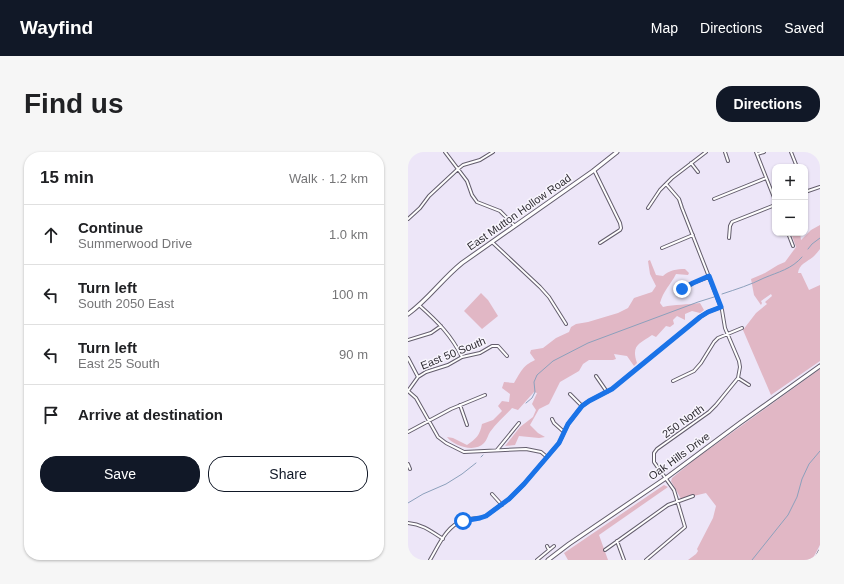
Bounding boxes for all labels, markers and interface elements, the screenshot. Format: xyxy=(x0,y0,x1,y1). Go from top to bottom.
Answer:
text: Wayfind xyxy=(20,17,93,38)
text: Map xyxy=(651,20,678,36)
text: Directions xyxy=(700,20,762,36)
text: Saved xyxy=(784,20,824,36)
button: Directions xyxy=(716,86,820,122)
text: Find us xyxy=(24,88,124,119)
map controls xyxy=(772,164,808,236)
button: + xyxy=(772,164,808,200)
text: 15 min xyxy=(40,168,94,187)
text: Walk · 1.2 km xyxy=(289,171,368,186)
street label: East Mutton Hollow Road xyxy=(465,171,573,253)
button: − xyxy=(772,200,808,236)
text: Continue xyxy=(78,219,143,236)
icon: ahead xyxy=(40,224,62,246)
text: 1.0 km xyxy=(329,227,368,242)
text: Summerwood Drive xyxy=(78,236,192,251)
text: Turn left xyxy=(78,279,137,296)
route end xyxy=(673,280,691,298)
icon: left xyxy=(40,284,62,306)
text: 100 m xyxy=(332,287,368,302)
text: South 2050 East xyxy=(78,296,174,311)
street label: East 50 South xyxy=(419,334,487,372)
text: Turn left xyxy=(78,339,137,356)
icon: left xyxy=(40,344,62,366)
text: 90 m xyxy=(339,347,368,362)
text: East 25 South xyxy=(78,356,160,371)
street label: 250 North xyxy=(660,402,706,440)
icon: arrive xyxy=(40,404,62,426)
text: Arrive at destination xyxy=(78,406,223,423)
street label: Oak Hills Drive xyxy=(646,430,712,482)
button: Save xyxy=(40,456,200,492)
button: Share xyxy=(208,456,368,492)
route start xyxy=(454,512,472,530)

